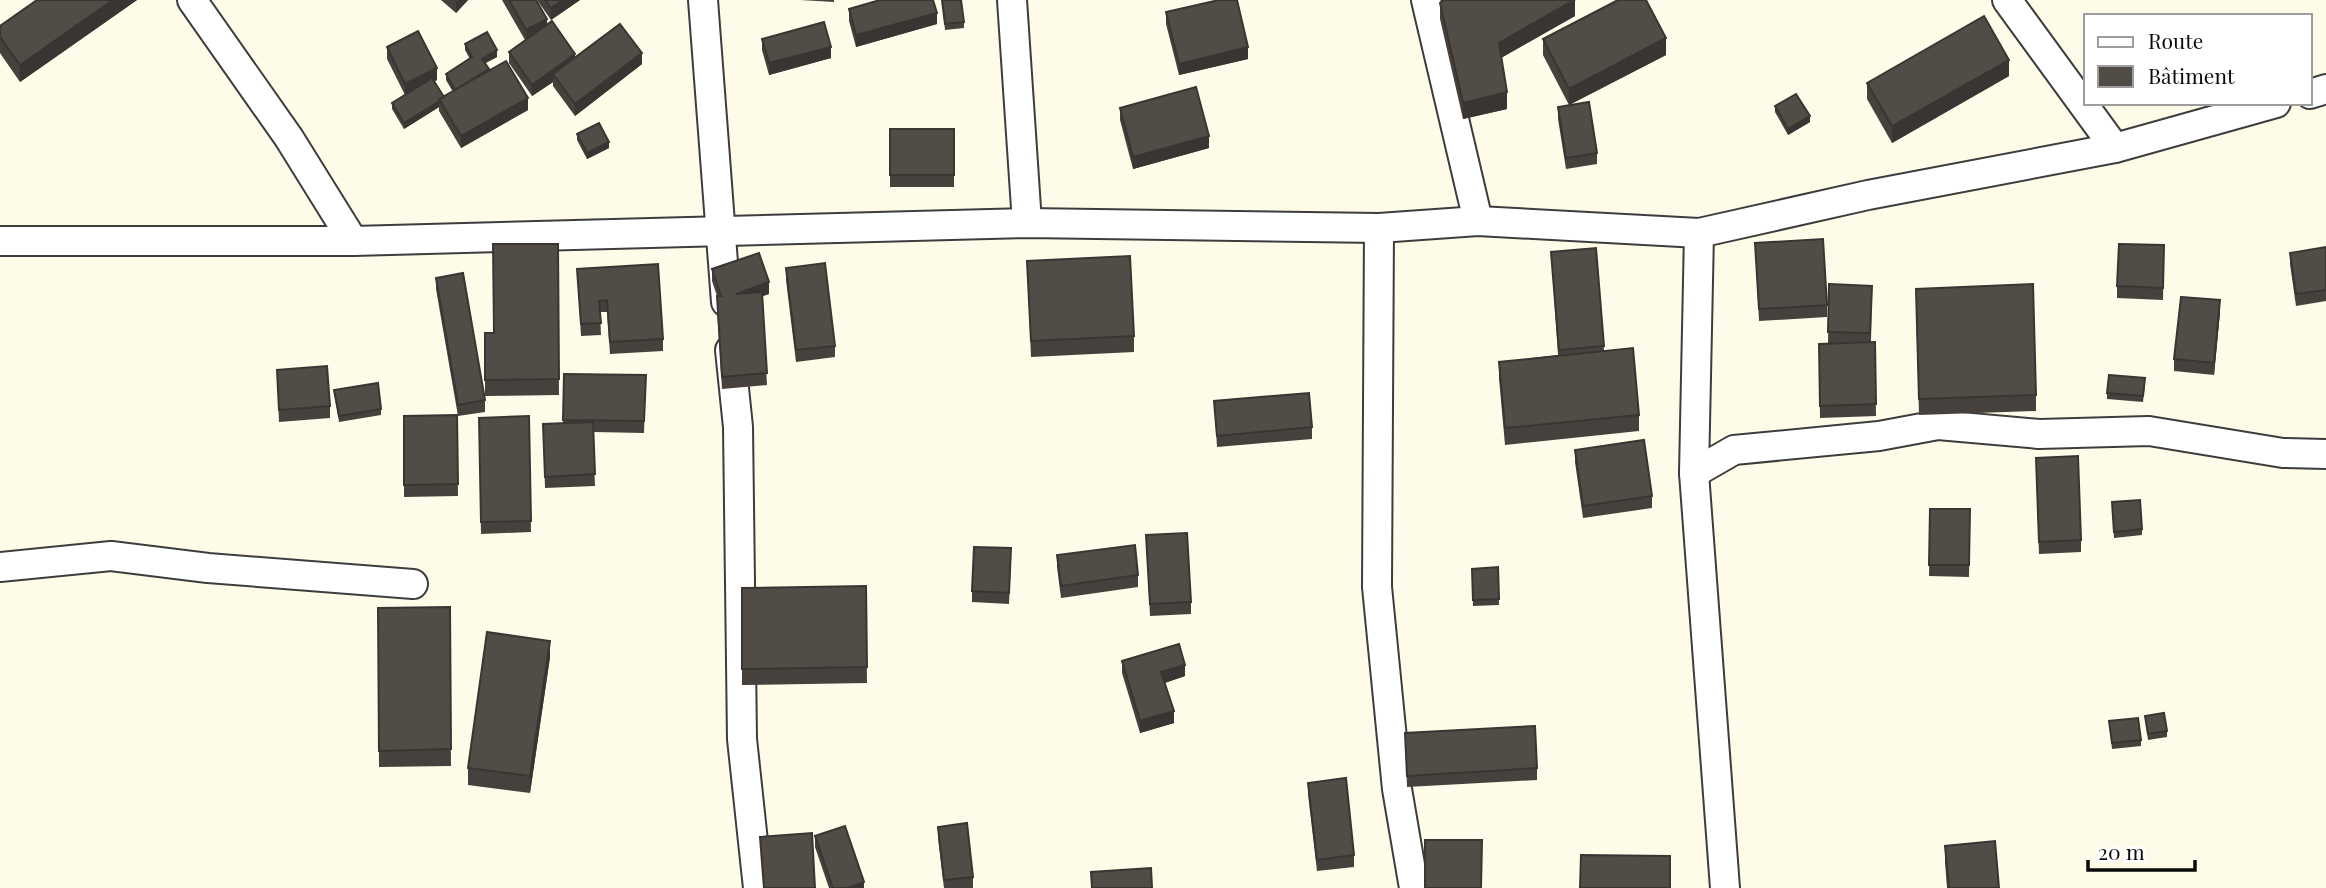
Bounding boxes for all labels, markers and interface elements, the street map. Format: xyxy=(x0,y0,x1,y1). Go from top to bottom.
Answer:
legend xyxy=(2084,14,2312,105)
text: Route xyxy=(2148,26,2203,54)
text: Bâtiment xyxy=(2148,61,2235,89)
scale bar xyxy=(2088,828,2195,872)
text: 20 m xyxy=(2098,837,2145,865)

